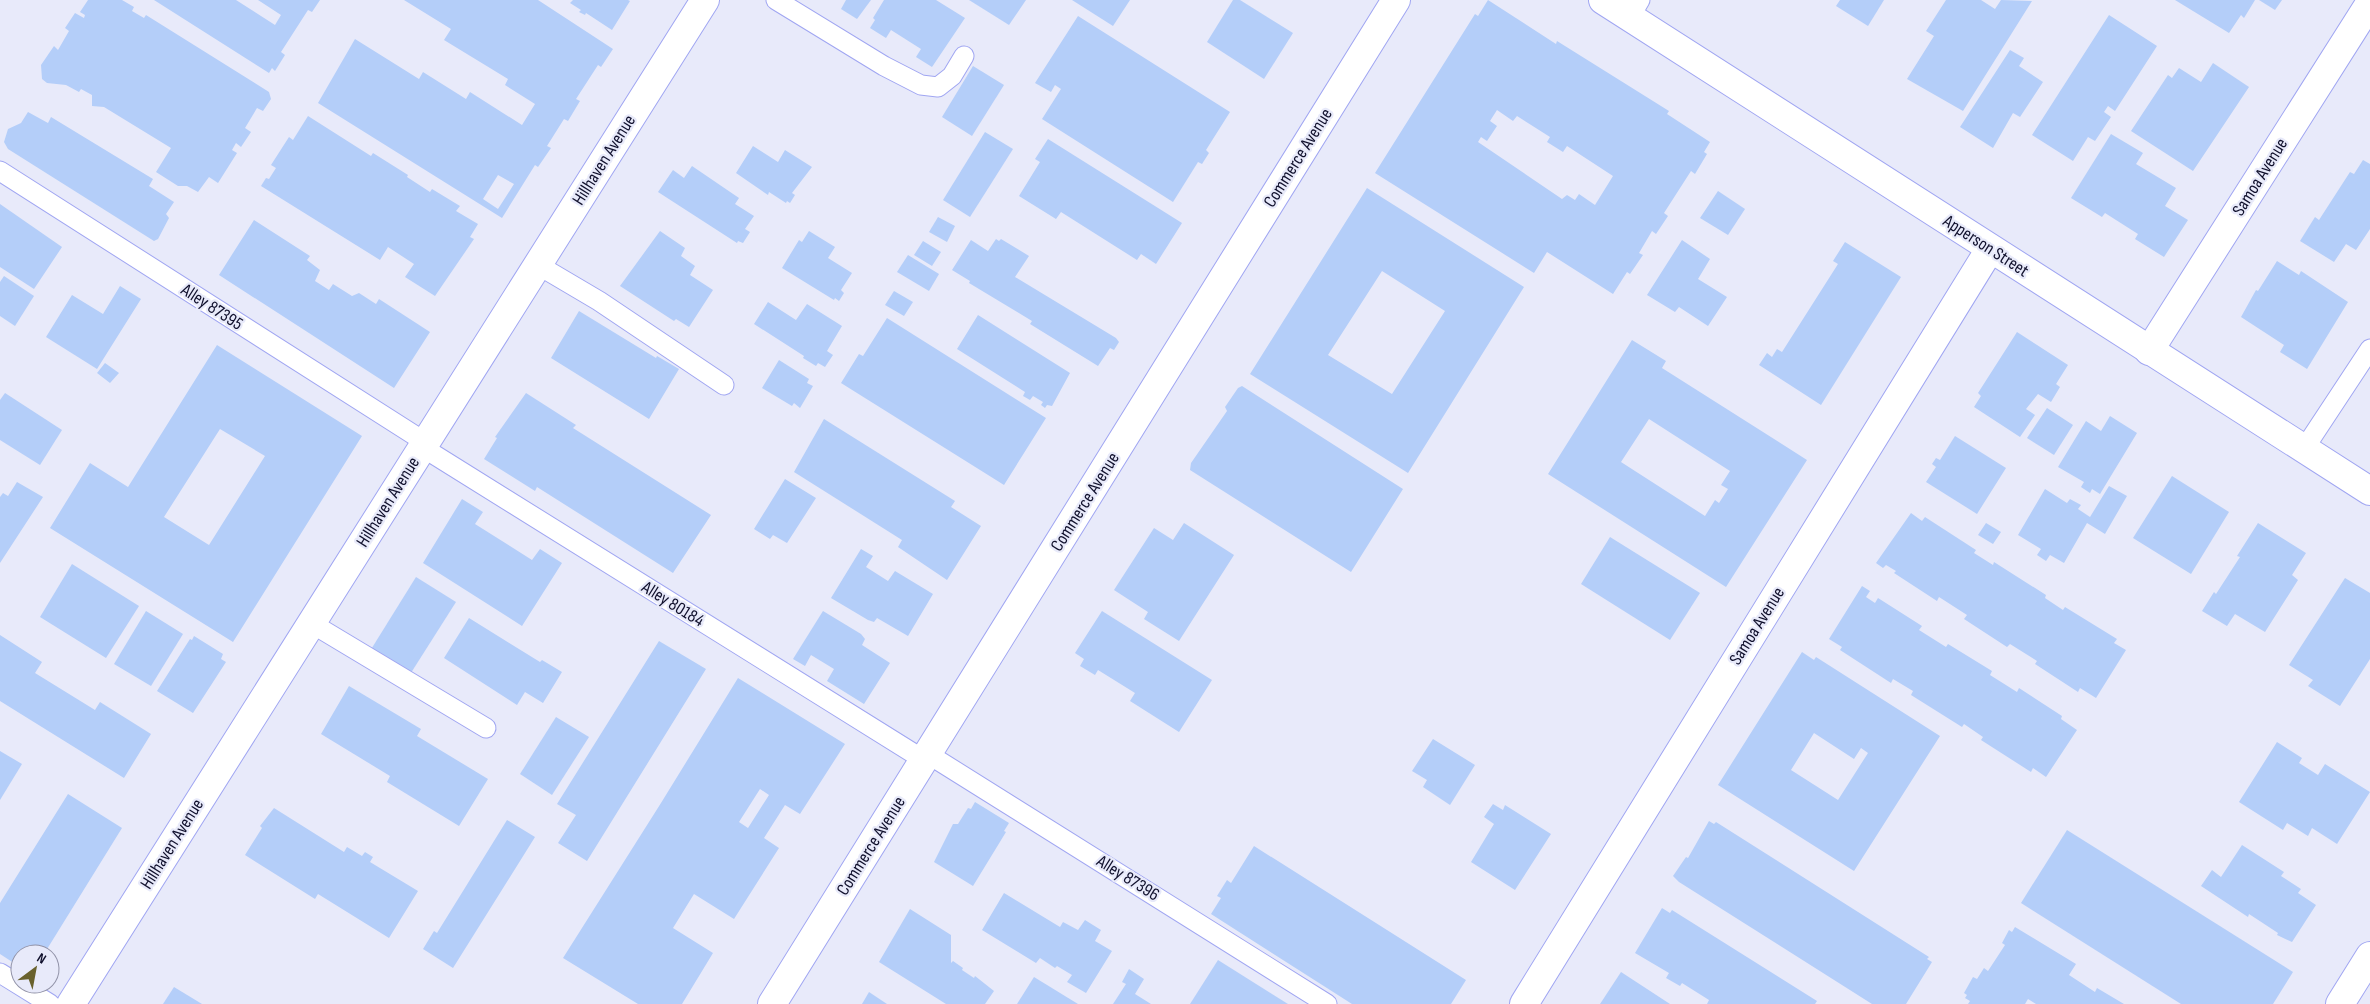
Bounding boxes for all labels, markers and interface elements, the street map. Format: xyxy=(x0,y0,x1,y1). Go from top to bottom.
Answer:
street label: Commerce Avenue xyxy=(1259,105,1337,211)
street label: Hillhaven Avenue xyxy=(568,111,640,209)
street label: Samoa Avenue xyxy=(2228,134,2292,220)
street label: Apperson Street xyxy=(1939,210,2033,282)
street label: Alley 87395 xyxy=(176,279,247,335)
street label: Commerce Avenue xyxy=(1046,449,1124,555)
street label: Hillhaven Avenue xyxy=(352,453,424,551)
street label: Alley 80184 xyxy=(637,576,708,632)
street label: Samoa Avenue xyxy=(1725,583,1789,669)
street label: Commerce Avenue xyxy=(832,793,910,899)
street label: Hillhaven Avenue xyxy=(136,795,208,893)
street label: Alley 87396 xyxy=(1092,850,1163,906)
north arrow xyxy=(10,944,60,994)
text: N xyxy=(34,949,49,968)

